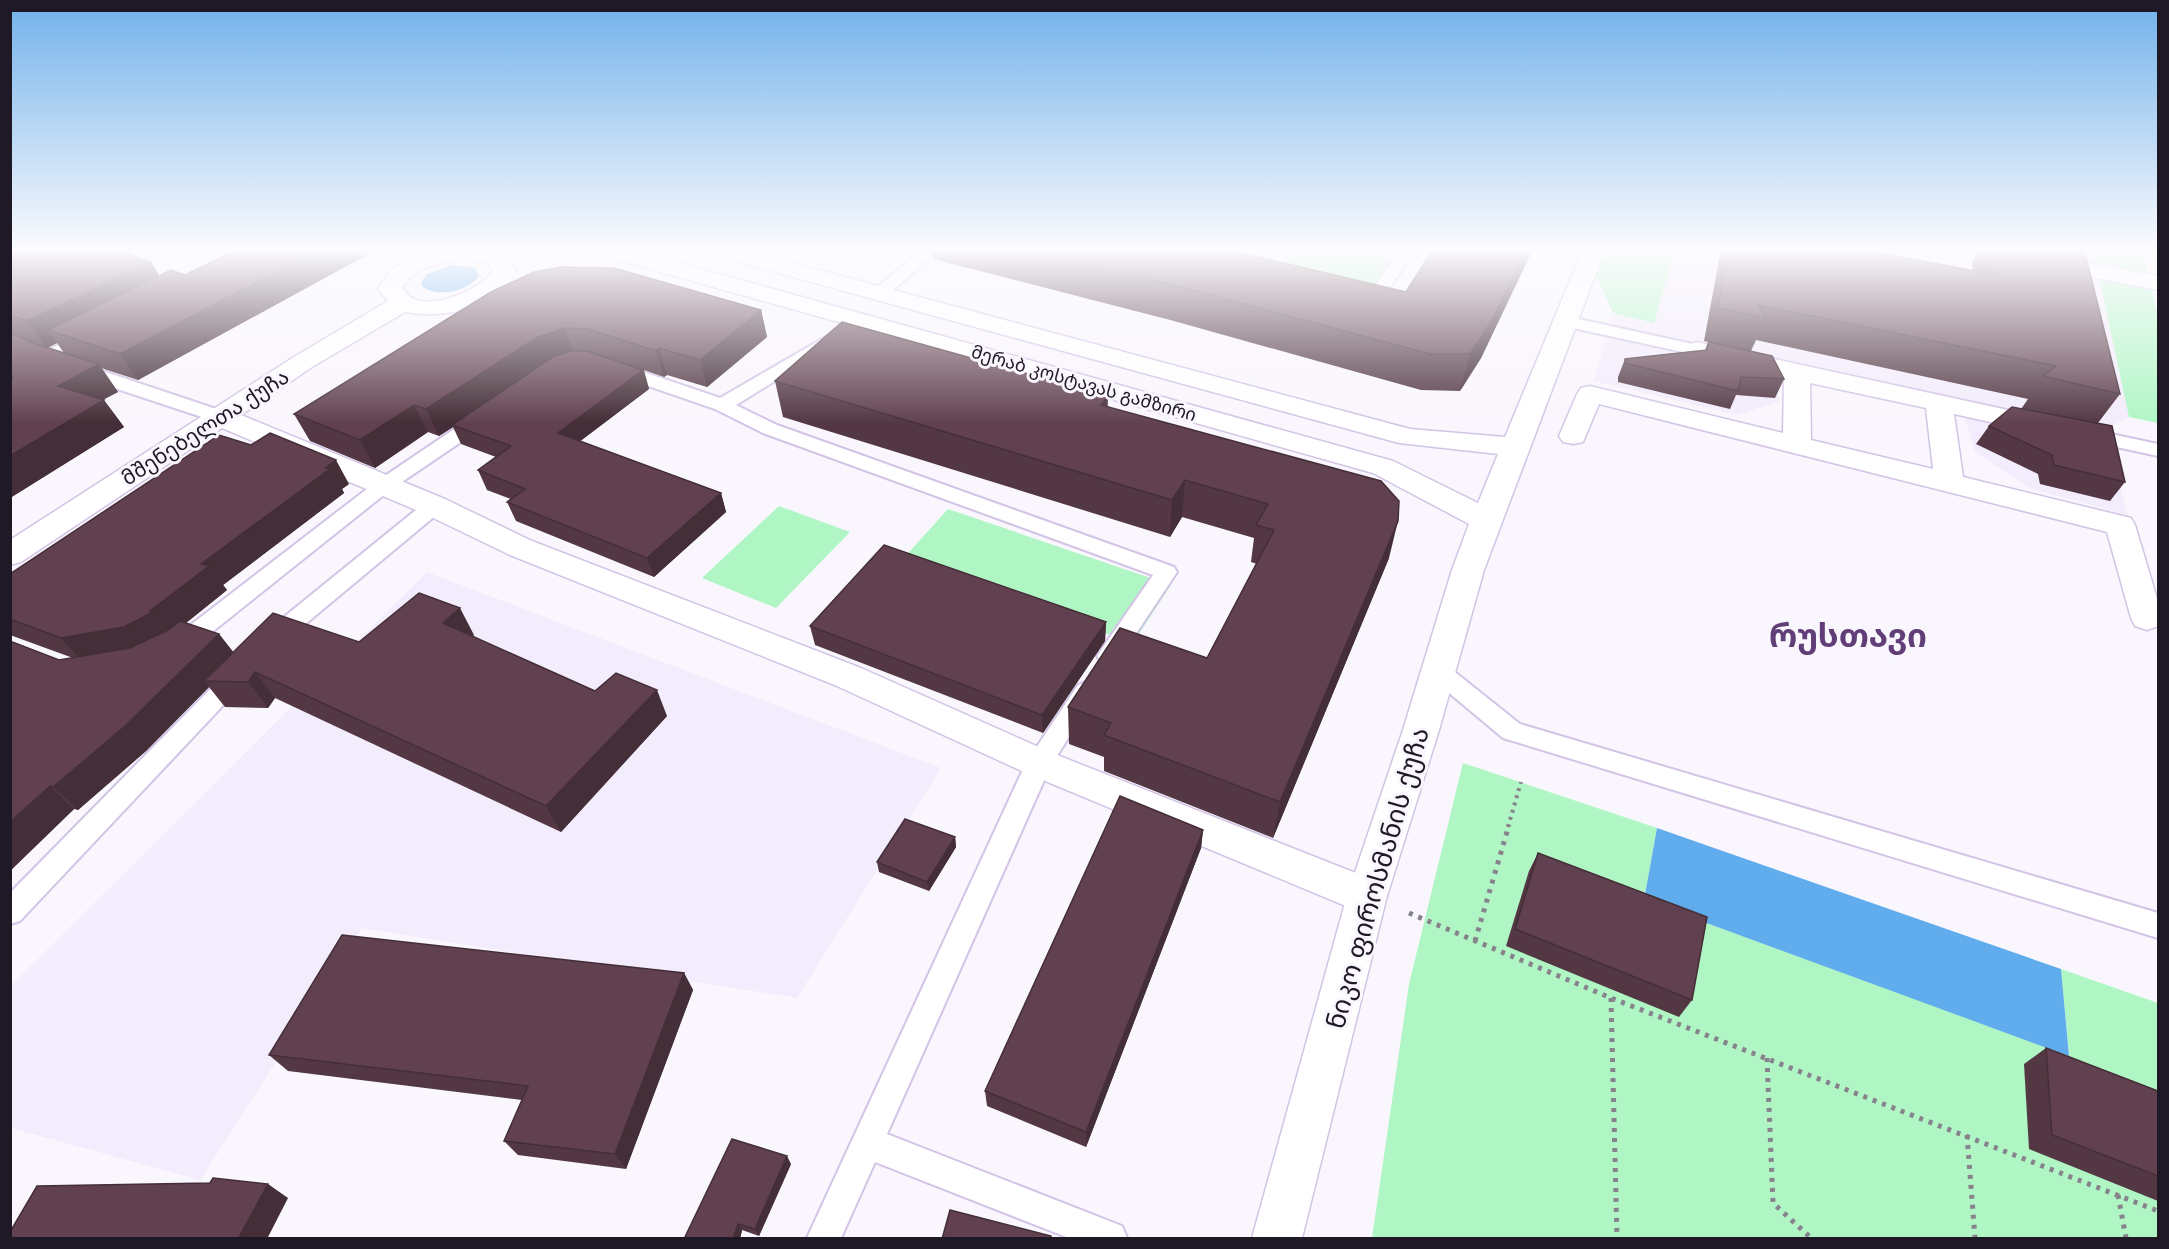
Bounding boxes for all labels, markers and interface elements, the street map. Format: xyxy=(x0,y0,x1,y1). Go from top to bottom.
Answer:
street label: მერაბ კოსტავას გამზირი xyxy=(969,340,1199,426)
street label: მშენებელთა ქუჩა xyxy=(116,363,294,491)
district label: რუსთავი xyxy=(1769,613,1927,656)
street label: ნიკო ფიროსმანის ქუჩა xyxy=(1318,723,1436,1033)

